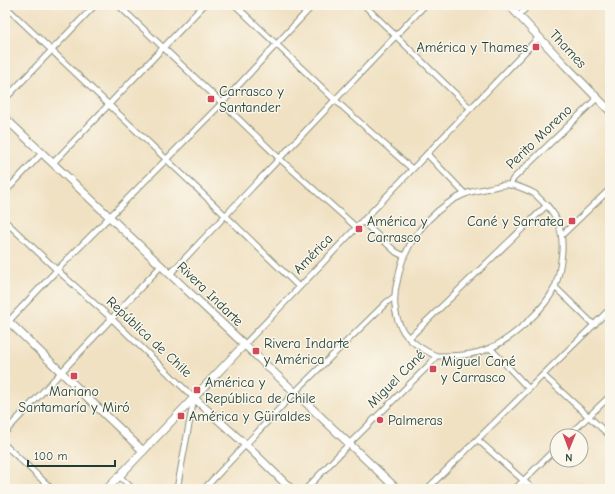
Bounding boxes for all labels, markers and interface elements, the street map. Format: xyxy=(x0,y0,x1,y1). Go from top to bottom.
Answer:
street label: Thames xyxy=(546,26,590,72)
place label: América y Thames xyxy=(417,39,528,56)
marker: América y Thames xyxy=(531,42,541,52)
place label: Carrasco y Santander xyxy=(219,83,285,116)
marker: Carrasco y Santander xyxy=(206,94,216,104)
street label: Perito Moreno xyxy=(502,101,576,173)
place label: América y Carrasco xyxy=(367,213,428,246)
place label: Cané y Sarratea xyxy=(467,213,564,230)
marker: Cané y Sarratea xyxy=(567,216,577,226)
marker: América y Carrasco xyxy=(354,224,364,234)
street label: América xyxy=(290,230,336,278)
street label: Rivera Indarte xyxy=(173,258,247,330)
street label: República de Chile xyxy=(103,293,195,381)
place label: Rivera Indarte y América xyxy=(263,335,349,368)
marker: Rivera Indarte y América xyxy=(251,346,261,356)
street label: Miguel Cané xyxy=(364,347,428,411)
place label: Miguel Cané y Carrasco xyxy=(440,353,516,386)
marker: Miguel Cané y Carrasco xyxy=(428,364,438,374)
marker: Mariano Santamaría y Miró xyxy=(69,371,79,381)
place label: América y República de Chile xyxy=(205,374,316,407)
place label: Mariano Santamaría y Miró xyxy=(18,383,130,416)
marker: América y República de Chile xyxy=(192,385,202,395)
place label: América y Güiraldes xyxy=(189,408,310,425)
marker: América y Güiraldes xyxy=(176,411,186,421)
place label: Palmeras xyxy=(388,412,443,429)
marker: Palmeras xyxy=(375,415,385,425)
north arrow xyxy=(549,428,589,468)
scale bar xyxy=(28,442,115,468)
text: 100 m xyxy=(34,449,67,463)
text: N xyxy=(565,451,573,464)

